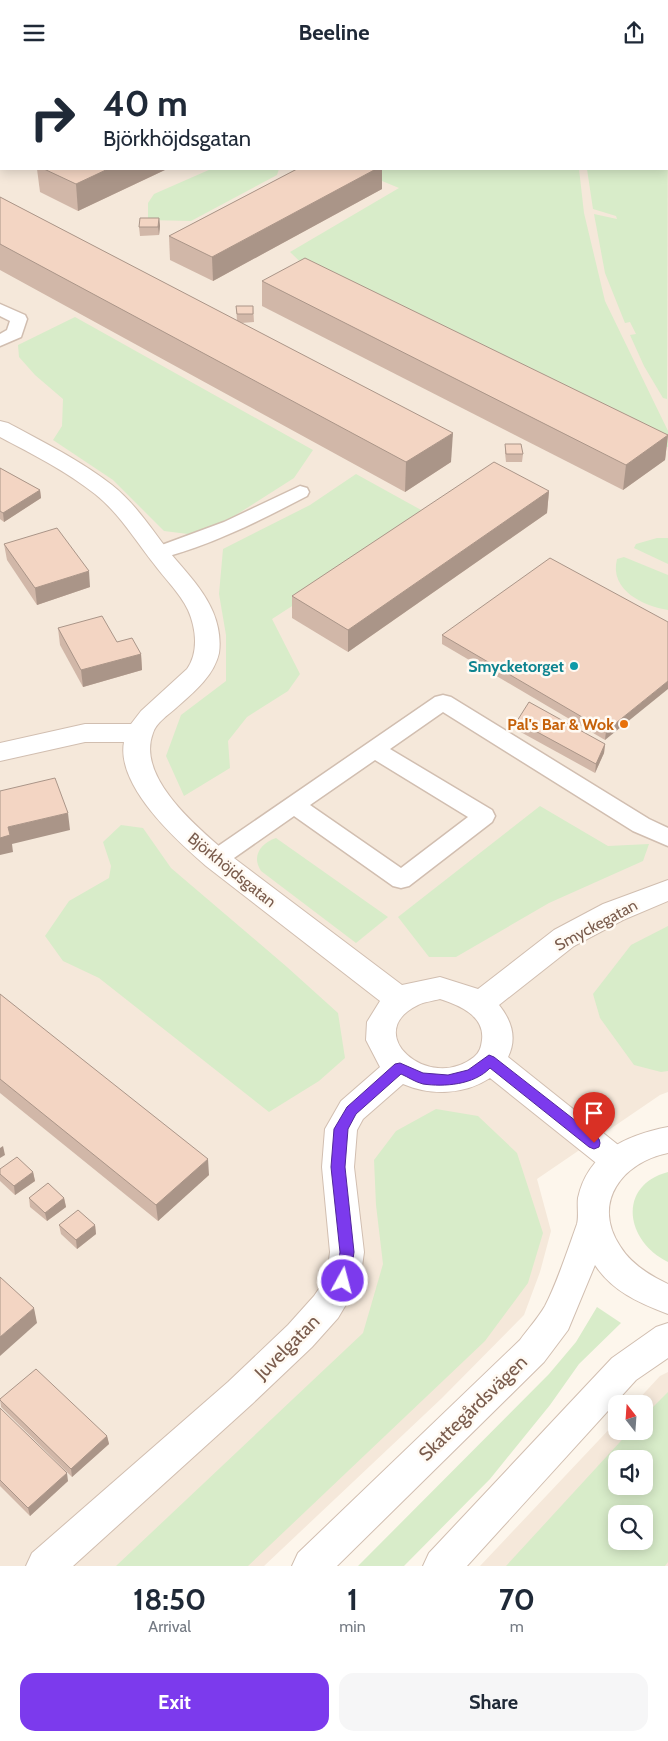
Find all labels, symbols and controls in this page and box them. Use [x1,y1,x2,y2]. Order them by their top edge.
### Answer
icon: menu [20,19,48,47]
text: Beeline [299,19,369,46]
icon: share [620,19,648,47]
text: 40 m [103,82,188,125]
icon: right [20,85,85,150]
text: Björkhöjdsgatan [103,125,251,152]
place label: Smycketorget [468,657,564,676]
marker: Smycketorget [568,660,580,672]
place label: Pal's Bar & Wok [507,715,614,734]
marker: Pal's Bar & Wok [618,718,630,730]
street label: Björkhöjdsgatan [184,829,280,911]
street label: Smyckegatan [551,895,641,955]
pin [573,1092,615,1143]
icon: arrive [580,1099,608,1127]
position arrow [316,1254,368,1306]
street label: Juvelgatan [249,1310,324,1385]
street label: Skattegårdsvägen [414,1351,532,1465]
north arrow [608,1395,652,1440]
map controls [608,1395,653,1550]
button: sound [608,1450,653,1495]
button: search [608,1505,653,1550]
text: 18:50 [133,1581,206,1618]
text: 1 [347,1581,358,1618]
text: 70 [499,1581,535,1618]
text: Arrival [148,1617,191,1636]
text: min [339,1617,366,1636]
text: m [510,1617,524,1636]
button: Exit [20,1673,329,1731]
button: Share [339,1673,648,1731]

